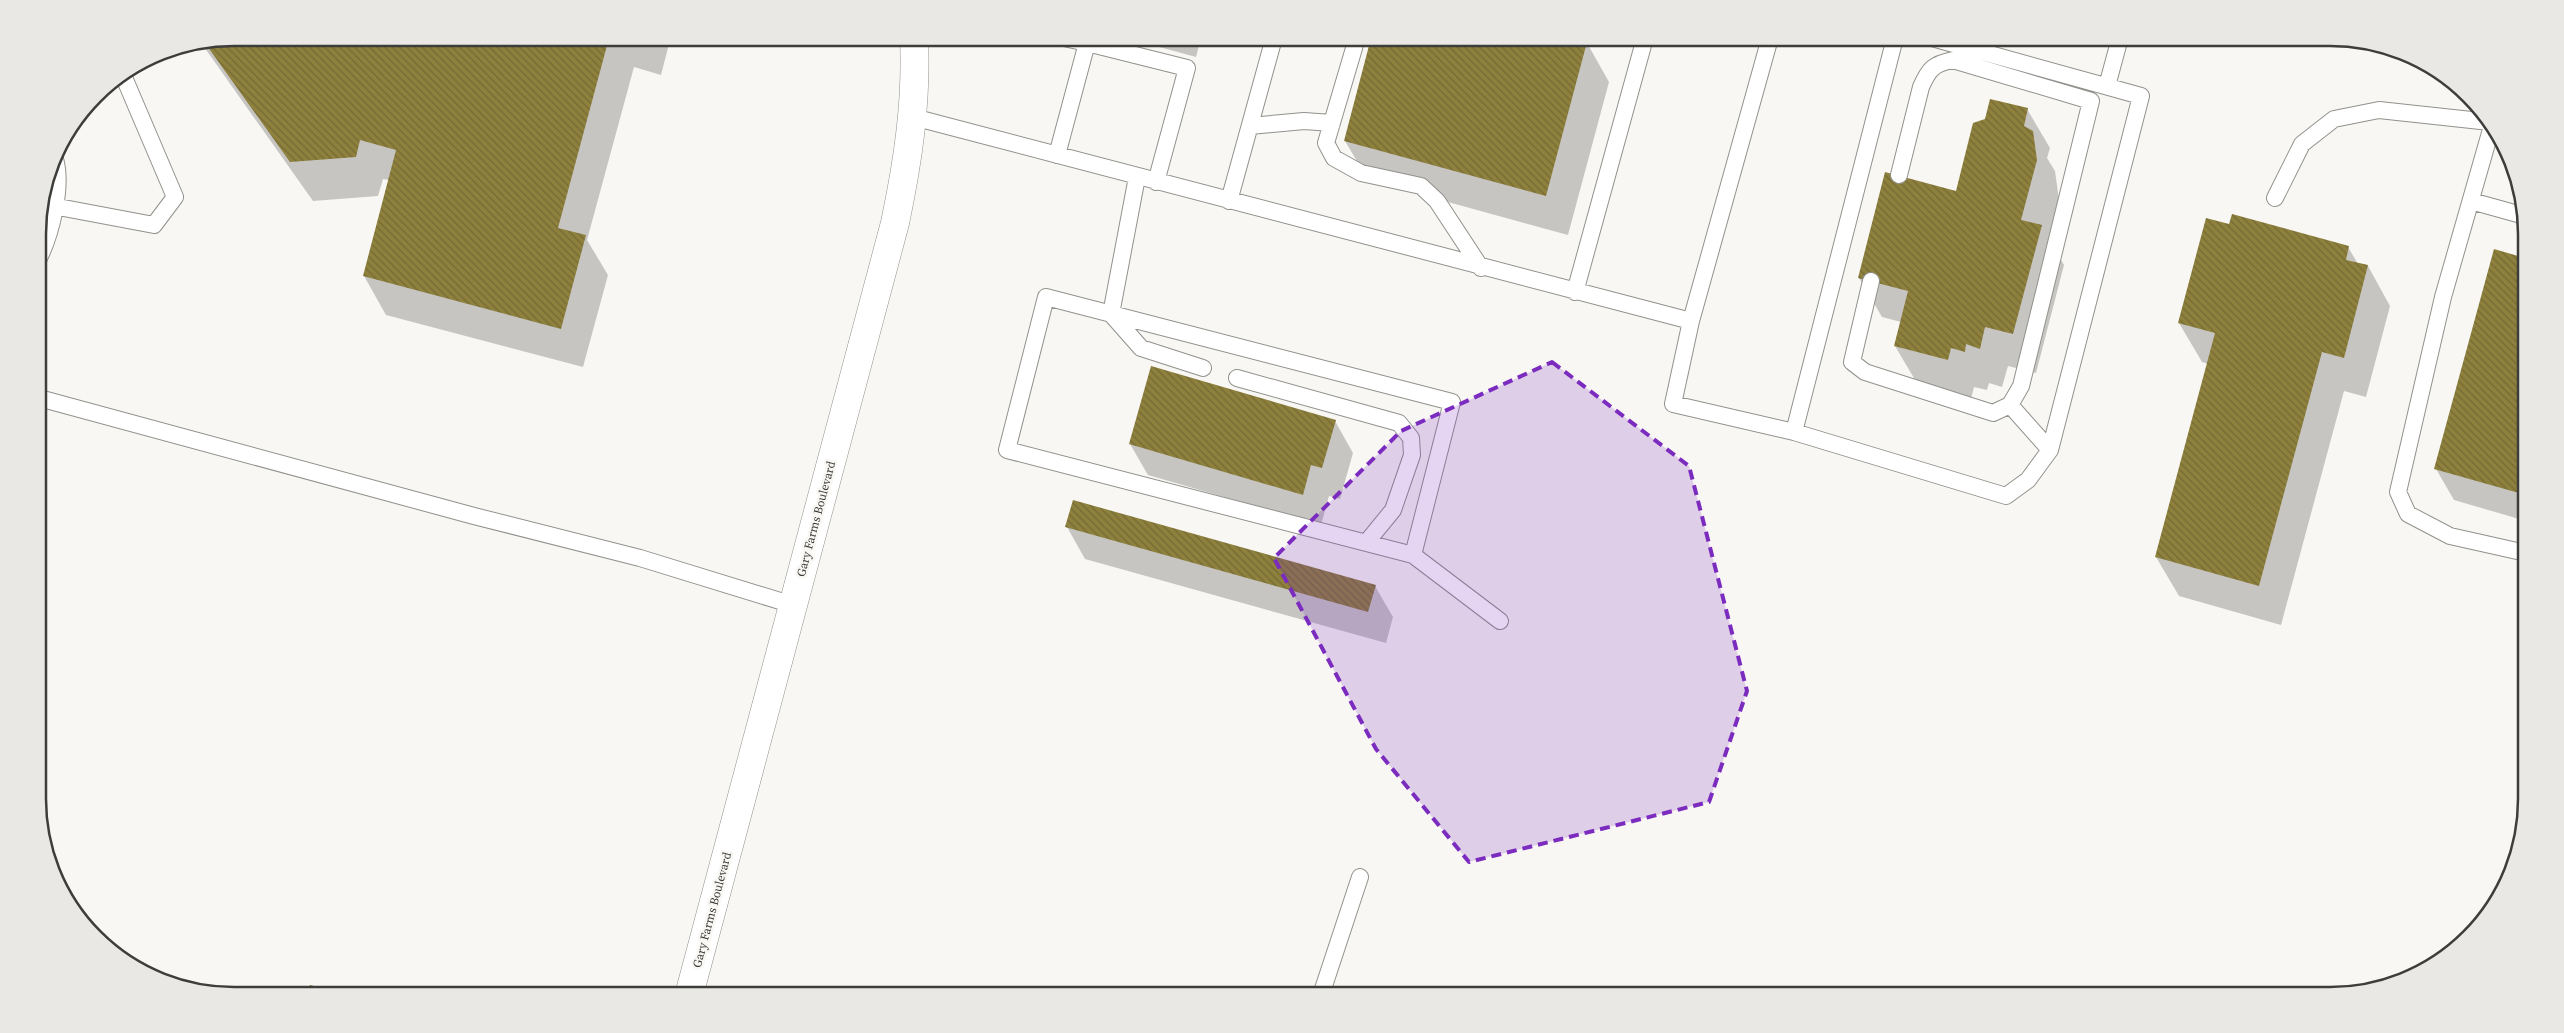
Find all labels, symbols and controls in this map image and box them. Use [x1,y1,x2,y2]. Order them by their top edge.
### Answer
street label: Gary Farms Boulevard [793,459,839,579]
street label: Gary Farms Boulevard [689,850,735,970]

